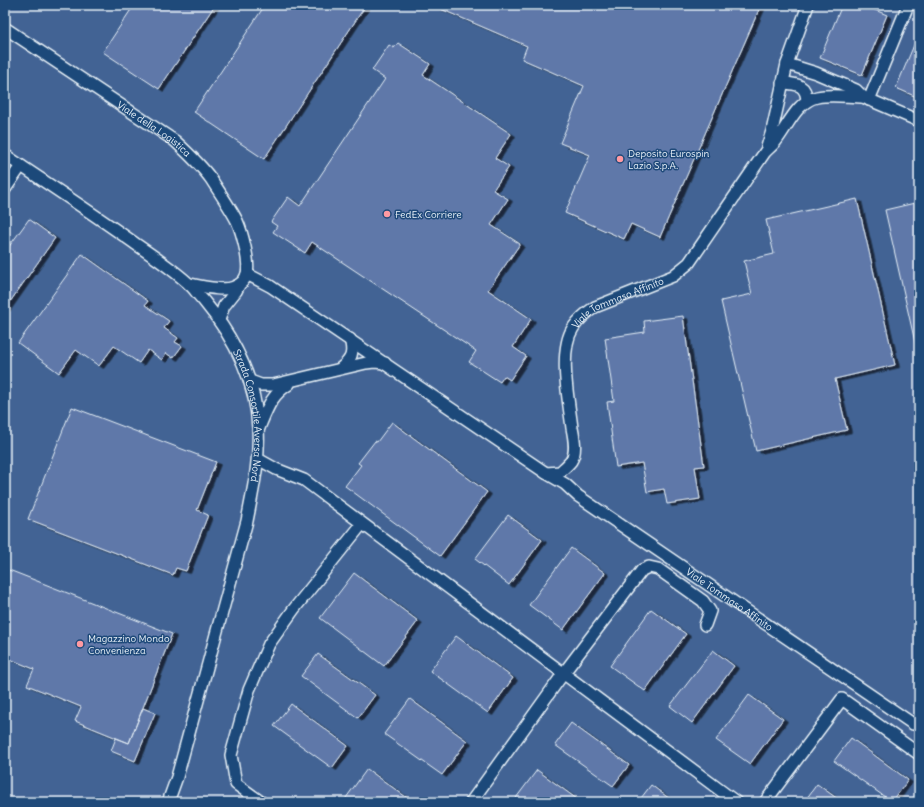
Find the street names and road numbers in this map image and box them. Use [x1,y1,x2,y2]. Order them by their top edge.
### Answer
street label: Viale della Logistica [114,98,194,160]
street label: Viale Tommaso Affinito [569,274,666,331]
street label: Strada Consortile Aversa Nord [230,347,264,483]
street label: Viale Tommaso Affinito [683,565,776,634]

